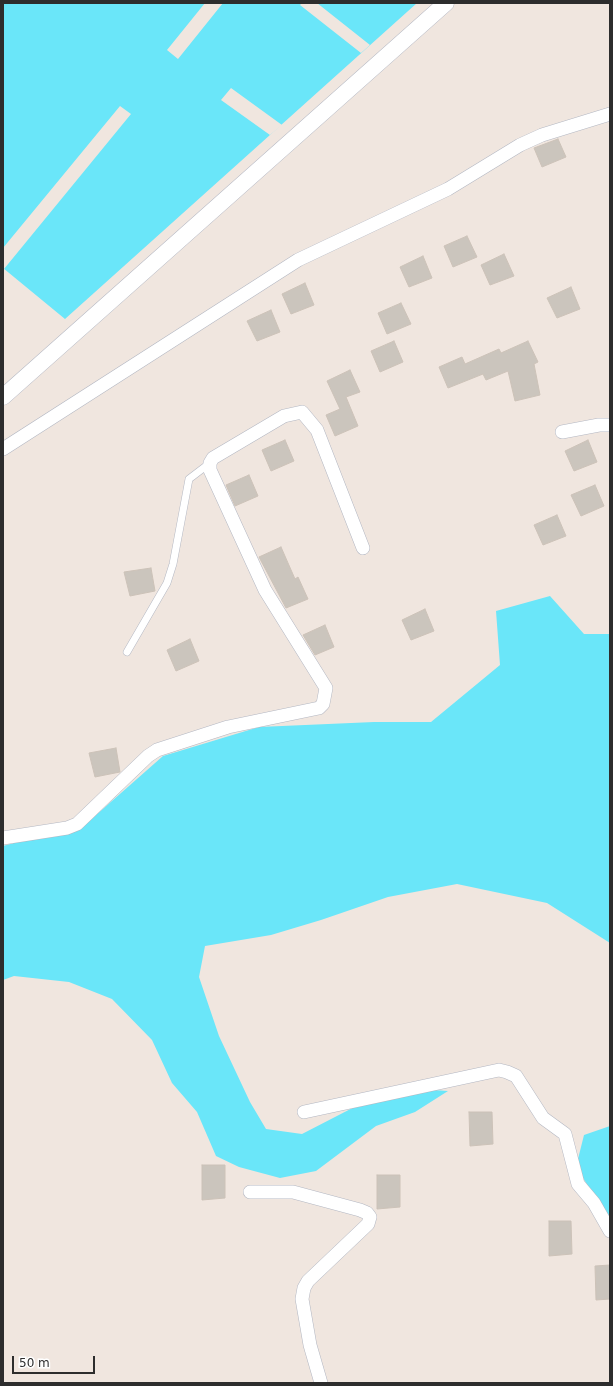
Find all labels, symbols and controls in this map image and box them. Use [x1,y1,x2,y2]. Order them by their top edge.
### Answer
scale bar [14,1348,97,1374]
text: 50 m [19,1356,50,1370]

